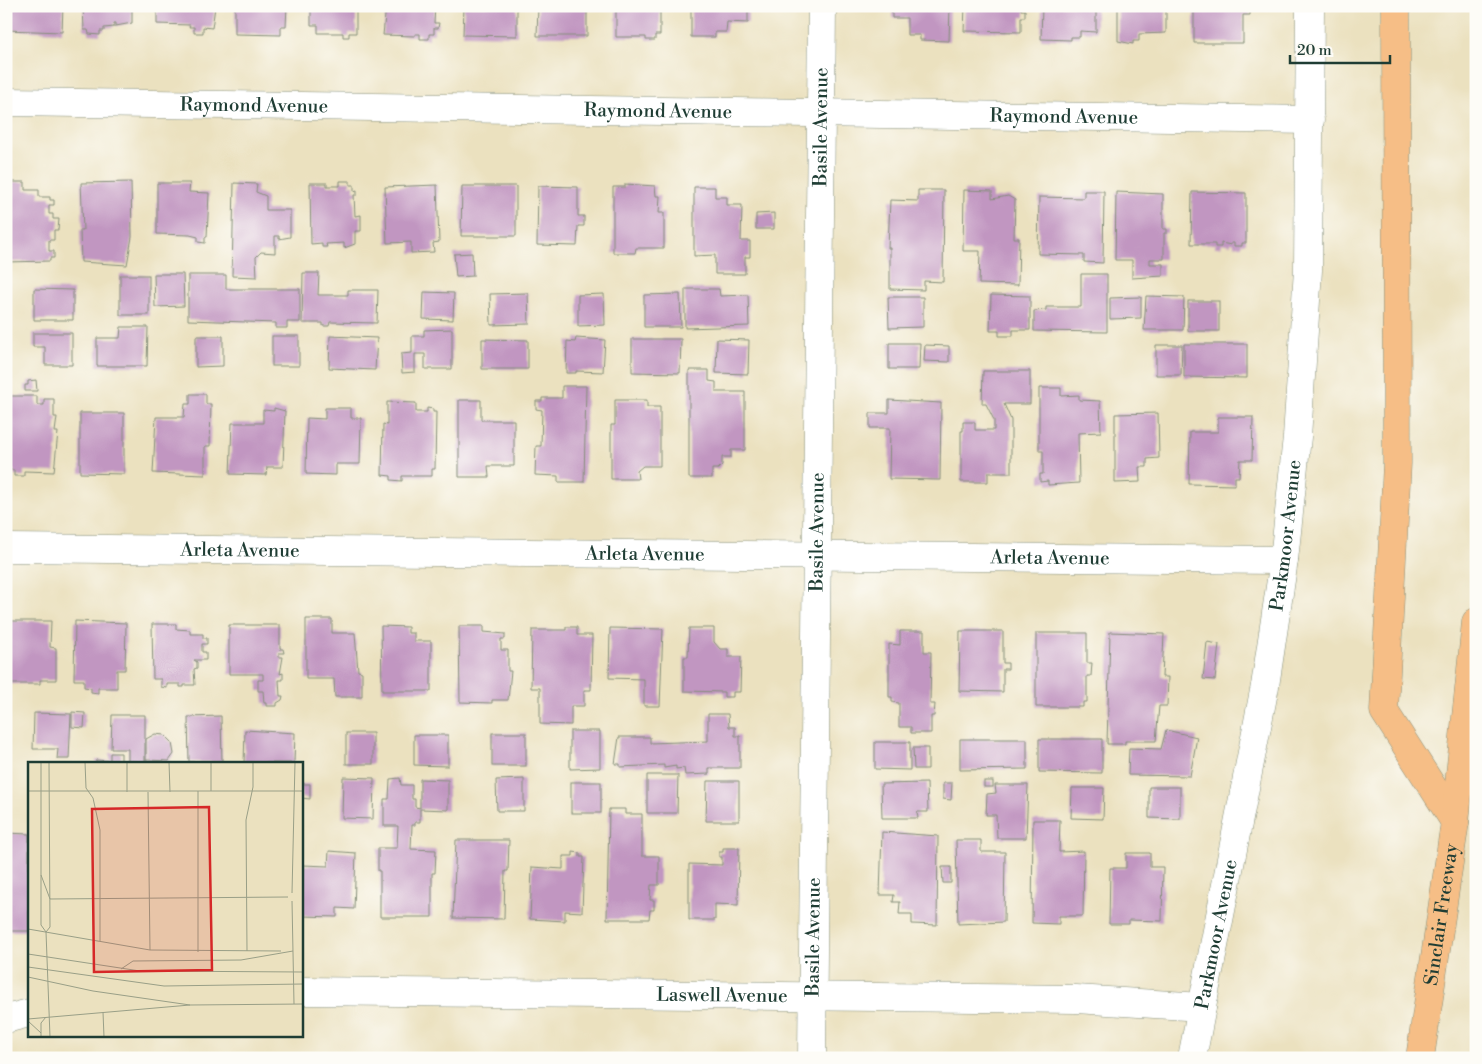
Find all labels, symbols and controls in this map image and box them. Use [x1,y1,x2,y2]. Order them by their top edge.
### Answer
scale bar [1290,32,1390,64]
text: 20 m [1297,41,1332,60]
street label: Basile Avenue [808,67,833,188]
street label: Raymond Avenue [180,92,328,118]
street label: Raymond Avenue [584,98,732,124]
street label: Raymond Avenue [990,104,1138,130]
street label: Parkmoor Avenue [1264,459,1307,613]
street label: Basile Avenue [804,472,830,593]
street label: Arleta Avenue [179,538,300,563]
street label: Arleta Avenue [584,541,705,567]
street label: Arleta Avenue [989,545,1110,570]
inset map [28,762,302,1036]
street label: Sinclair Freeway [1419,841,1464,987]
street label: Parkmoor Avenue [1190,857,1243,1011]
street label: Basile Avenue [801,877,826,998]
street label: Laswell Avenue [656,983,788,1008]

